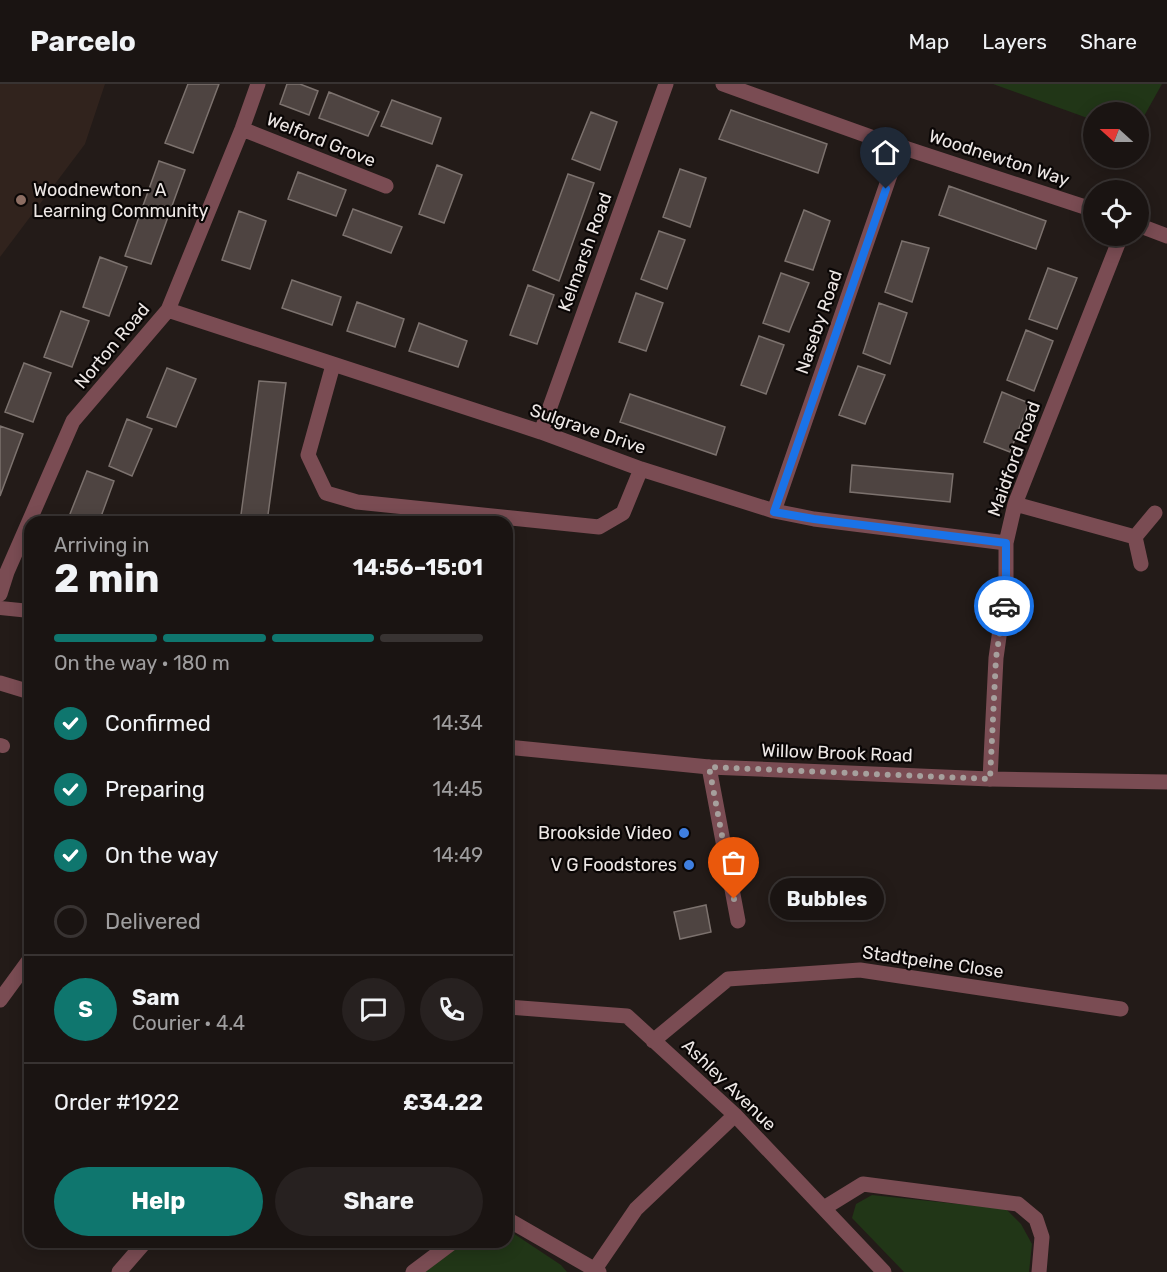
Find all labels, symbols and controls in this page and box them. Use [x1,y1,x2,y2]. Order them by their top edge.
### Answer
text: Parcelo [30,25,136,58]
text: Map [908,29,949,54]
text: Layers [982,29,1047,54]
text: Share [1080,29,1137,54]
north arrow [1083,102,1149,168]
map controls [1083,102,1149,246]
street label: Welford Grove [263,108,379,172]
street label: Woodnewton Way [926,125,1072,191]
pin [860,127,911,189]
icon: home [869,136,902,169]
place label: Woodnewton- A Learning Community [33,179,209,222]
button: locate [1083,180,1149,246]
street label: Kelmarsh Road [553,190,617,314]
marker: Woodnewton- A Learning Community [14,193,28,207]
street label: Naseby Road [791,267,847,377]
street label: Norton Road [70,299,154,393]
street label: Maidford Road [983,398,1045,520]
street label: Sulgrave Drive [527,399,649,459]
text: Arriving in [54,533,149,557]
text: 14:56–15:01 [353,554,483,581]
text: 2 min [54,556,160,602]
courier [974,576,1034,636]
icon: car [988,590,1021,623]
text: On the way · 180 m [54,651,230,675]
icon: check [54,707,87,740]
text: Confirmed [105,710,211,737]
text: 14:34 [432,711,483,735]
street label: Willow Brook Road [761,739,913,767]
icon: check [54,773,87,806]
text: Preparing [105,776,205,803]
text: 14:45 [433,777,483,801]
place label: Brookside Video [538,822,672,844]
marker: Brookside Video [677,826,691,840]
pin [708,837,759,899]
icon: check [54,839,87,872]
text: On the way [105,842,219,869]
text: 14:49 [433,843,483,867]
icon: bag [717,846,750,879]
place label: V G Foodstores [550,854,677,876]
marker: V G Foodstores [682,858,696,872]
callout: Bubbles [770,878,884,920]
text: Bubbles [787,887,867,911]
text: Delivered [105,908,201,935]
street label: Stadtpeine Close [861,941,1005,983]
button: chat [342,978,405,1041]
button: phone [420,978,483,1041]
text: Sam [132,984,180,1011]
text: S [78,996,93,1023]
text: Courier · 4.4 [132,1011,245,1035]
street label: Ashley Avenue [677,1034,781,1136]
text: Order #1922 [54,1089,179,1116]
text: £34.22 [403,1089,483,1116]
button: Help [54,1167,263,1236]
button: Share [275,1167,483,1236]

